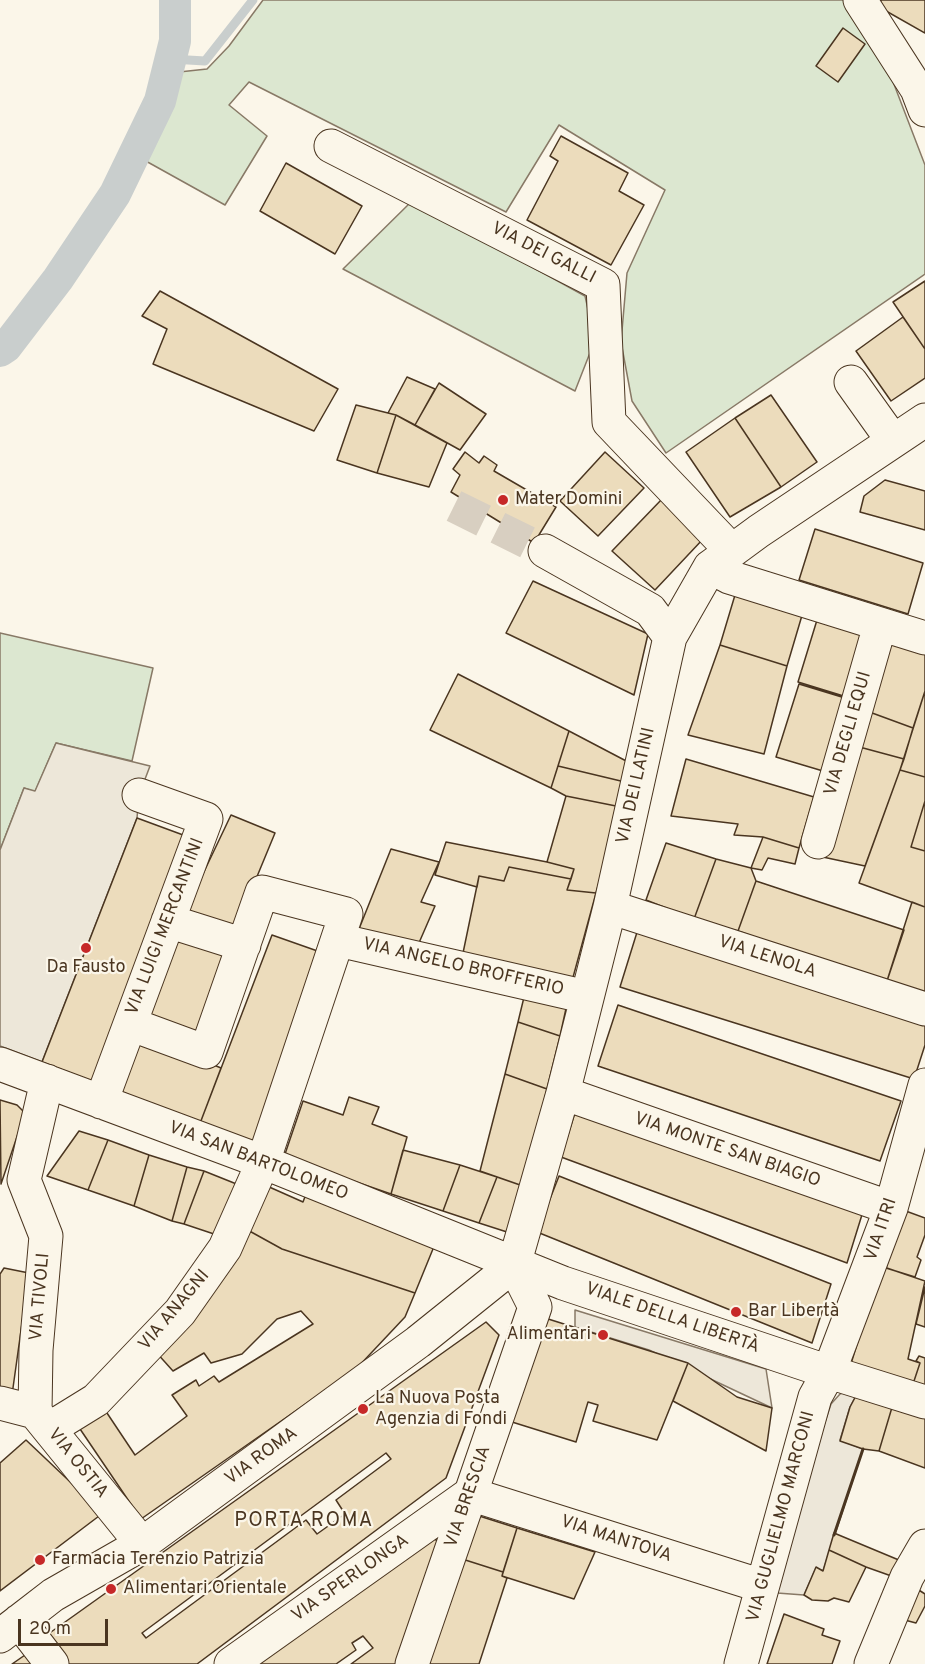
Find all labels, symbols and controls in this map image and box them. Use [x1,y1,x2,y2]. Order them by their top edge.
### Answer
street label: VIA DEI GALLI [487,218,599,290]
place label: Mater Domini [515,489,622,511]
marker: Mater Domini [496,493,510,507]
street label: VIA DEGLI EQUI [821,670,877,798]
street label: VIA DEI LATINI [613,726,661,846]
street label: VIA LUIGI MERCANTINI [122,835,210,1019]
street label: VIA LENOLA [715,932,819,984]
street label: VIA ANGELO BROFFERIO [360,934,566,1002]
marker: Da Fausto [79,941,93,955]
place label: Da Fausto [47,957,125,979]
street label: VIA MONTE SAN BIAGIO [631,1109,823,1193]
street label: VIA SAN BARTOLOMEO [165,1118,351,1206]
street label: VIA ITRI [861,1196,903,1264]
street label: VIA TIVOLI [26,1252,56,1342]
street label: VIA ANAGNI [135,1266,215,1356]
street label: VIALE DELLA LIBERTÀ [582,1279,762,1359]
place label: Bar Libertà [748,1301,839,1323]
marker: Bar Libertà [729,1305,743,1319]
place label: Alimentari [506,1324,591,1346]
marker: Alimentari [596,1328,610,1342]
place label: La Nuova Posta Agenzia di Fondi [375,1388,507,1430]
marker: La Nuova Posta Agenzia di Fondi [356,1402,370,1416]
street label: VIA GUGLIELMO MARCONI [743,1409,821,1625]
street label: VIA ROMA [222,1423,302,1491]
street label: VIA OSTIA [42,1425,112,1503]
street label: VIA BRESCIA [441,1443,497,1551]
district label: PORTA ROMA [234,1510,374,1534]
street label: VIA MANTOVA [558,1512,674,1568]
street label: VIA SPERLONGA [288,1531,414,1627]
place label: Farmacia Terenzio Patrizia [52,1549,264,1571]
marker: Farmacia Terenzio Patrizia [33,1553,47,1567]
place label: Alimentari Orientale [123,1578,287,1600]
marker: Alimentari Orientale [104,1582,118,1596]
scale bar [21,1607,111,1645]
text: 20 m [29,1618,71,1641]

